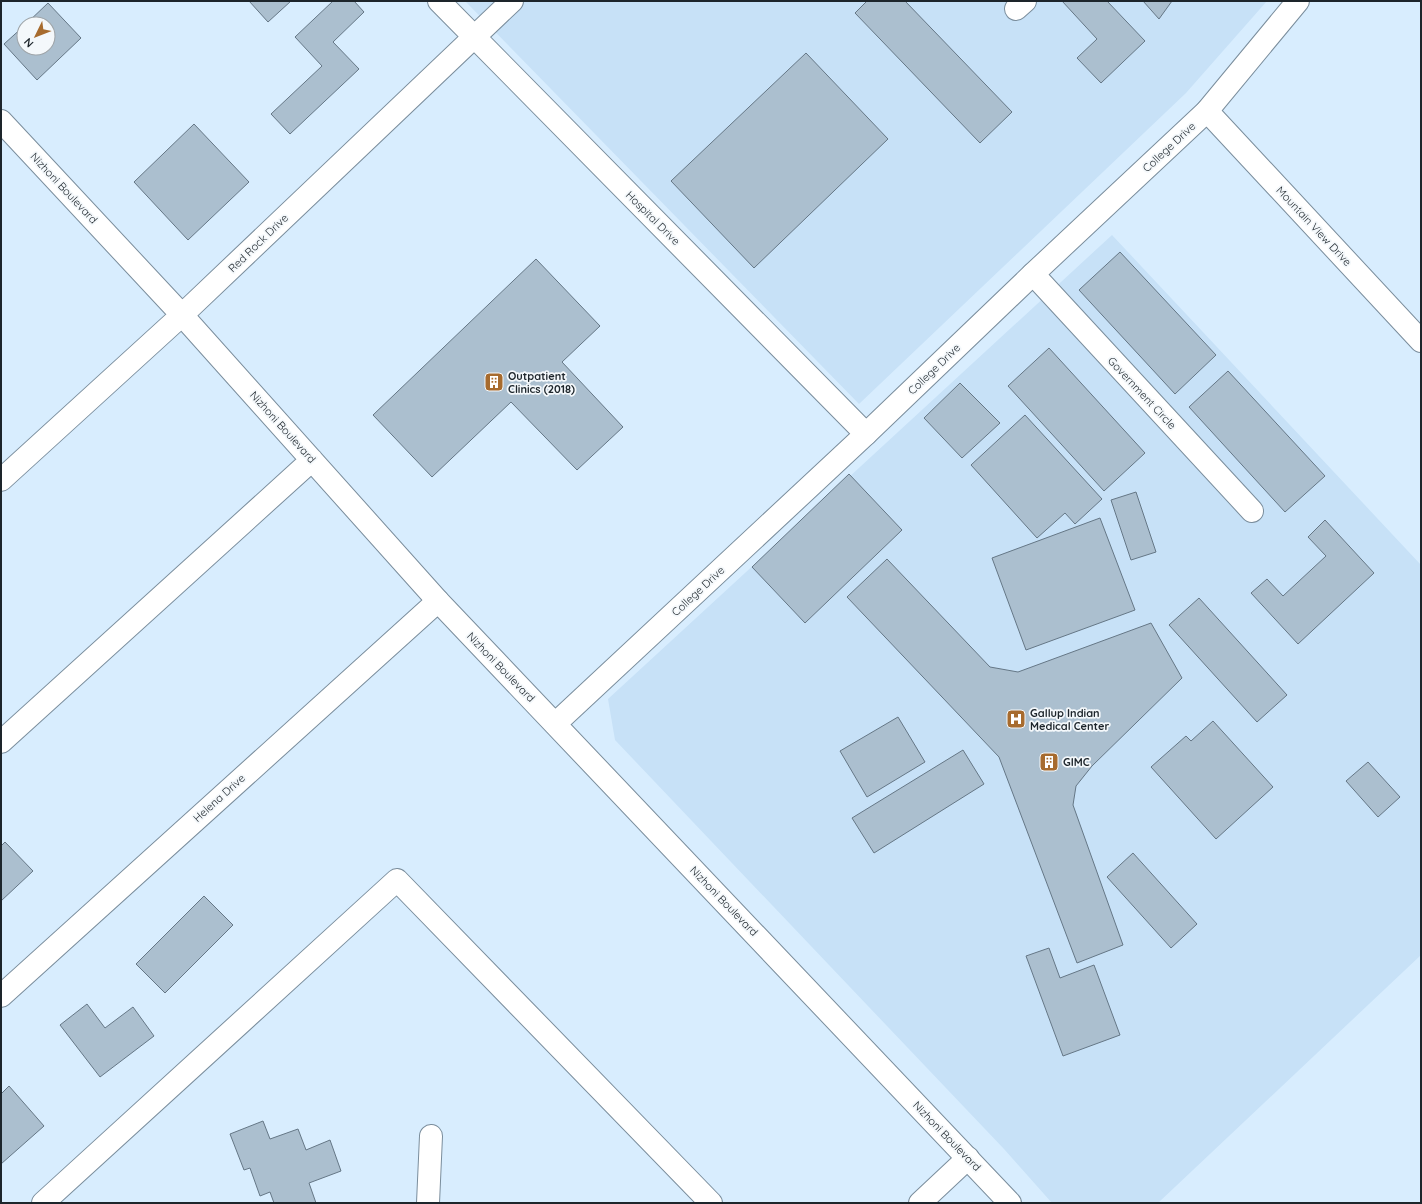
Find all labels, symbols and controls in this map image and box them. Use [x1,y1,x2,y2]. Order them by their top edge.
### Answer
north arrow [16,16,56,56]
text: N [21,35,37,51]
street label: College Drive [1140,119,1198,175]
street label: Nizhoni Boulevard [28,150,100,226]
street label: Mountain View Drive [1273,183,1355,269]
street label: Hospital Drive [623,188,683,248]
street label: Red Rock Drive [225,211,291,275]
street label: College Drive [905,341,963,397]
street label: Government Circle [1105,354,1179,432]
place label: Outpatient Clinics (2018) [508,369,575,396]
building icon: Outpatient Clinics (2018) [483,371,505,393]
street label: Nizhoni Boulevard [247,388,319,466]
street label: College Drive [669,563,727,619]
street label: Nizhoni Boulevard [464,629,538,705]
place label: Gallup Indian Medical Center [1030,706,1110,733]
hospital icon: Gallup Indian Medical Center [1005,708,1027,730]
building icon: GIMC [1038,751,1060,773]
place label: GIMC [1063,755,1090,769]
street label: Helena Drive [190,771,248,825]
street label: Nizhoni Boulevard [687,863,761,939]
street label: Nizhoni Boulevard [910,1098,984,1174]

